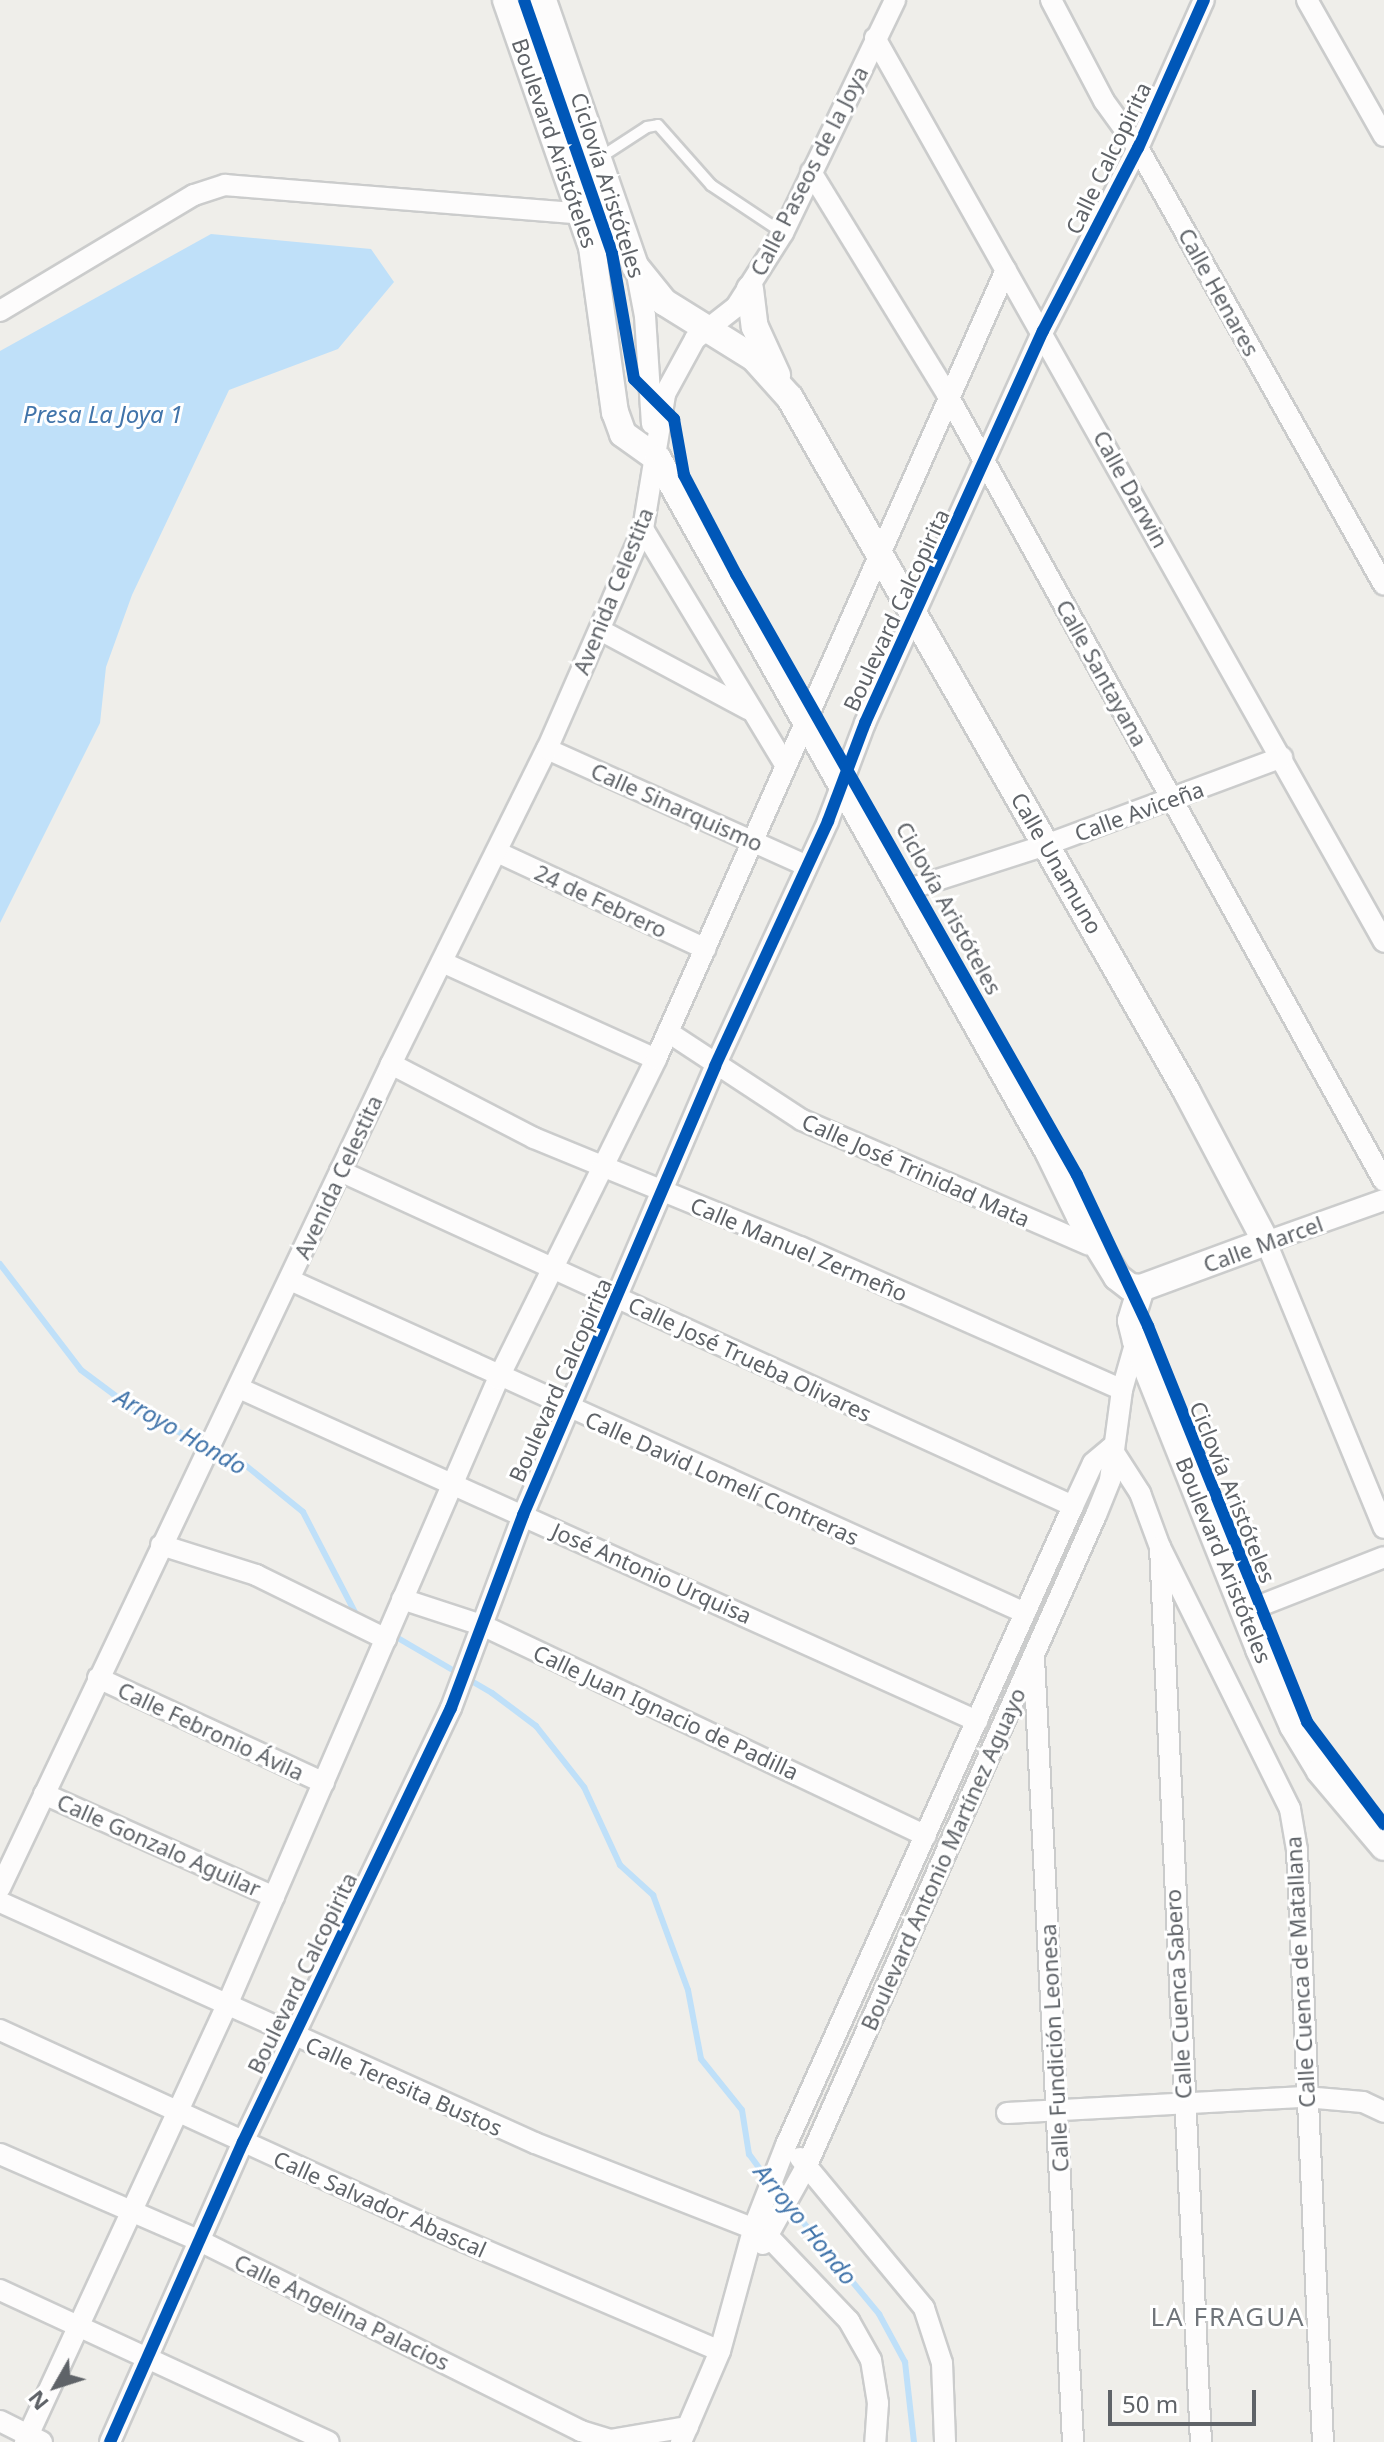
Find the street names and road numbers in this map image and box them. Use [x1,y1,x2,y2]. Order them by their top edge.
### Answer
street label: Boulevard Aristóteles [507,35,603,251]
street label: Calle Paseos de la Joya [745,62,873,280]
street label: Calle Calcopirita [1060,78,1156,238]
street label: Ciclovía Aristóteles [566,89,650,281]
street label: Calle Henares [1173,224,1265,360]
street label: Calle Darwin [1088,426,1174,552]
street label: Avenida Celestita [568,504,658,678]
street label: Boulevard Calcopirita [837,505,955,715]
street label: Calle Santayana [1051,595,1153,751]
street label: Calle Sinarquismo [587,757,767,857]
street label: Calle Aviceña [1071,775,1207,847]
street label: Calle Unamuno [1006,788,1108,938]
street label: Ciclovía Aristóteles [891,817,1007,999]
street label: 24 de Febrero [531,859,671,943]
street label: Avenida Celestita [289,1091,387,1263]
street label: Calle José Trinidad Mata [798,1108,1034,1232]
street label: Calle Manuel Zermeño [687,1191,911,1307]
street label: Calle Marcel [1200,1210,1326,1278]
street label: Boulevard Calcopirita [503,1274,617,1486]
street label: Calle José Trueba Olivares [624,1291,876,1427]
street label: Ciclovía Aristóteles [1185,1397,1281,1587]
street label: Calle David Lomelí Contreras [581,1406,863,1550]
street label: Boulevard Aristóteles [1171,1453,1277,1667]
street label: José Antonio Urquisa [548,1517,756,1629]
street label: Calle Juan Ignacio de Padilla [529,1639,803,1785]
street label: Calle Febronio Ávila [114,1676,308,1786]
street label: Boulevard Antonio Martínez Aguayo [855,1684,1031,2034]
street label: Calle Gonzalo Aguilar [53,1788,265,1902]
street label: Calle Cuenca de Matallana [1280,1836,1320,2108]
street label: Boulevard Calcopirita [242,1868,362,2078]
street label: Calle Cuenca Sabero [1159,1888,1197,2100]
street label: Calle Fundición Leonesa [1034,1923,1074,2173]
street label: Calle Teresita Bustos [302,2031,506,2141]
street label: Calle Salvador Abascal [270,2145,490,2263]
street label: Calle Angelina Palacios [230,2248,454,2376]

